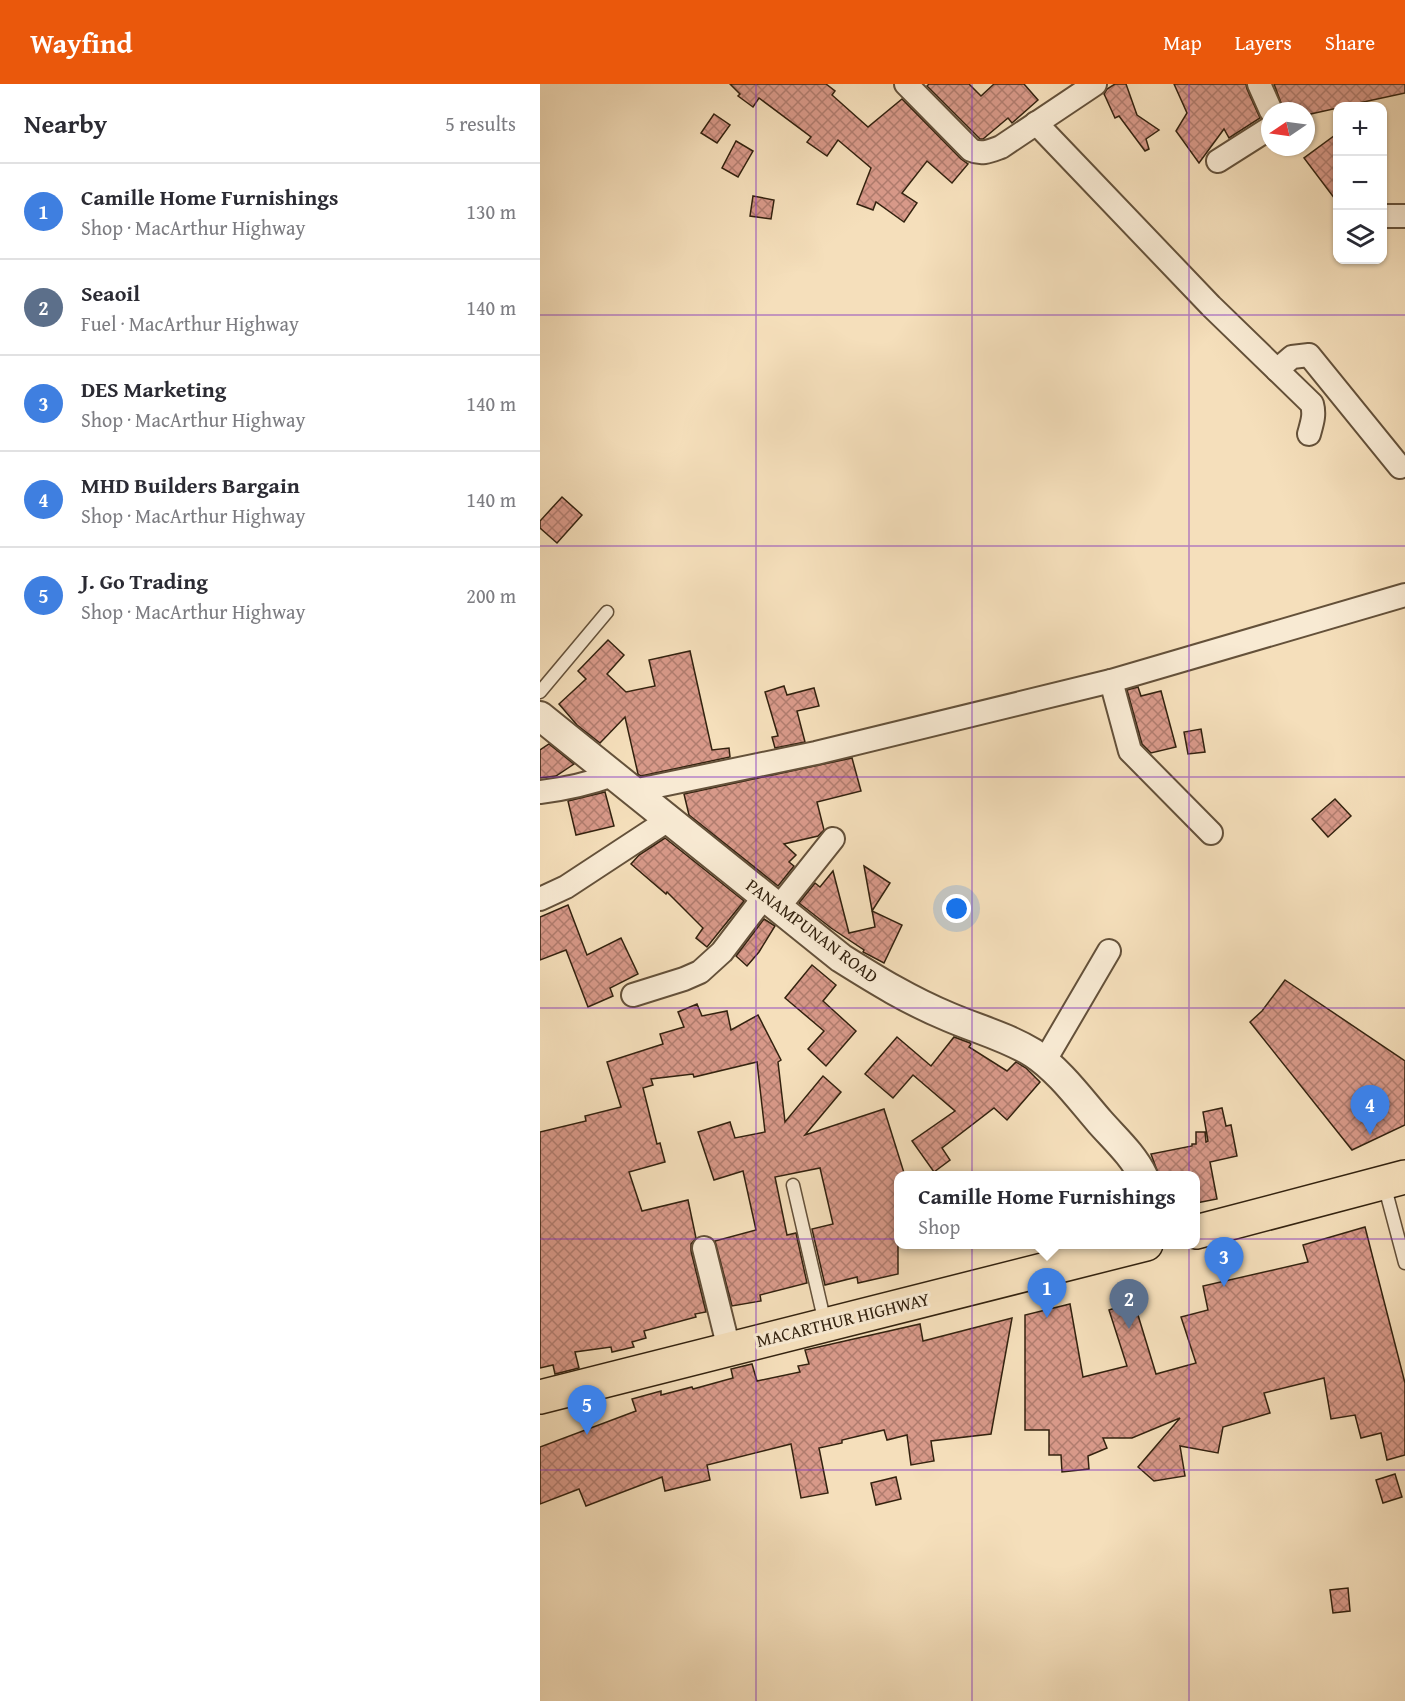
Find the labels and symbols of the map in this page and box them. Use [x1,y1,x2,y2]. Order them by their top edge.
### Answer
north arrow [1261,102,1315,156]
street label: PANAMPUNAN ROAD [740,872,884,989]
your location [942,894,971,923]
pin: 4 [1350,1086,1390,1135]
pin: 3 [1204,1238,1244,1287]
pin: 1 [1028,1268,1066,1318]
pin: 2 [1110,1280,1148,1329]
street label: MACARTHUR HIGHWAY [753,1285,933,1354]
pin: 5 [568,1386,606,1435]

